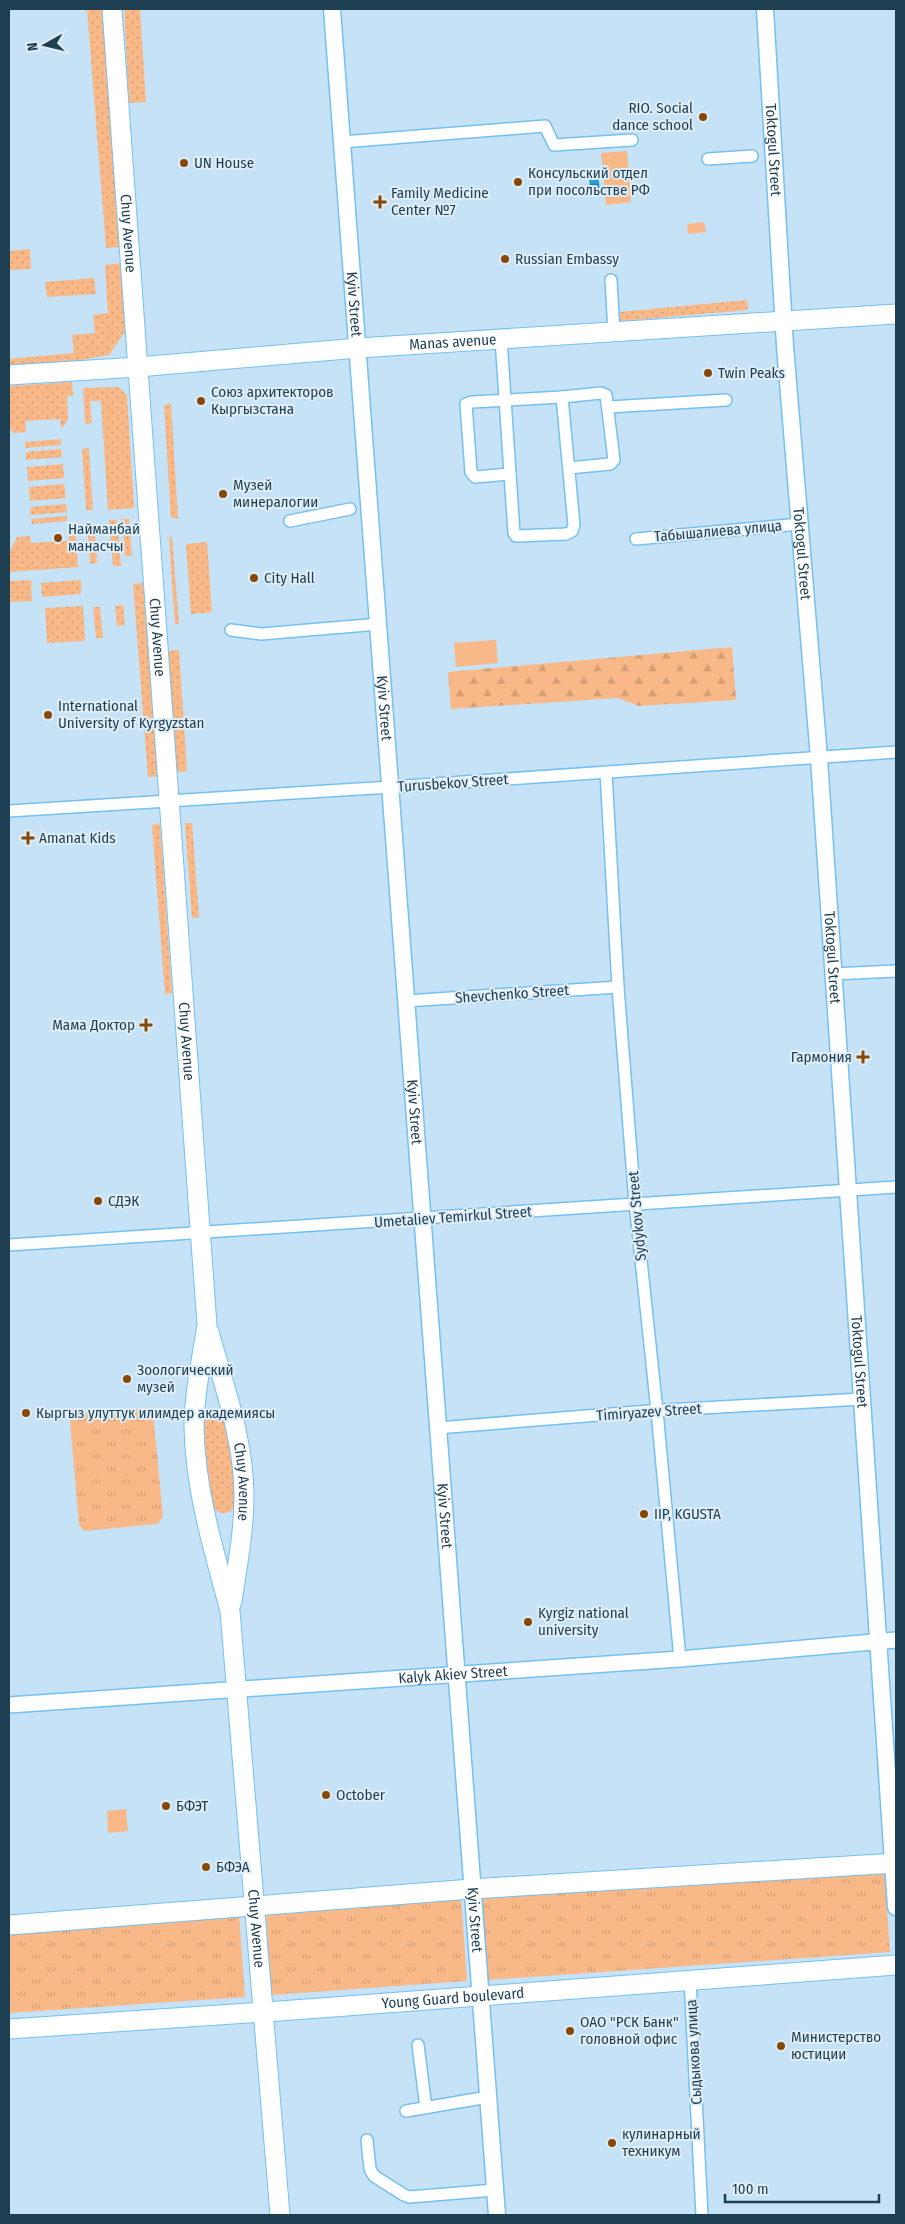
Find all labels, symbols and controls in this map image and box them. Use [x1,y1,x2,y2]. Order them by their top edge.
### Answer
north arrow [20,20,70,70]
text: N [24,41,42,52]
place label: RIO. Social dance school [612,99,693,134]
street label: Toktogul Street [762,103,785,197]
marker: RIO. Social dance school [697,111,709,123]
place label: UN House [194,154,254,172]
marker: UN House [178,157,190,169]
place label: Консульский отдел при посольстве РФ [528,164,650,199]
marker: Консульский отдел при посольстве РФ [512,176,524,188]
place label: Family Medicine Center №7 [391,184,489,219]
street label: Chuy Avenue [116,194,140,273]
marker: Family Medicine Center №7 [373,195,387,209]
place label: Russian Embassy [515,250,619,268]
marker: Russian Embassy [499,253,511,265]
street label: Kyiv Street [343,271,366,338]
street label: Manas avenue [409,330,497,354]
place label: Twin Peaks [718,364,785,382]
marker: Twin Peaks [702,367,714,379]
place label: Союз архитекторов Кыргызстана [211,383,334,418]
marker: Союз архитекторов Кыргызстана [195,395,207,407]
place label: Музей минералогии [233,476,318,511]
marker: Музей минералогии [217,488,229,500]
street label: Toktogul Street [789,507,815,601]
street label: Табышалиева улица [653,516,783,546]
place label: Найманбай манасчы [68,520,140,555]
marker: Найманбай манасчы [52,532,64,544]
place label: City Hall [264,569,315,587]
marker: City Hall [248,572,260,584]
street label: Chuy Avenue [146,598,169,677]
street label: Kyiv Street [373,675,396,741]
place label: International University of Kyrgyzstan [58,697,204,732]
marker: International University of Kyrgyzstan [42,709,54,721]
street label: Turusbekov Street [397,770,509,796]
place label: Amanat Kids [39,829,116,847]
marker: Amanat Kids [21,831,35,845]
street label: Toktogul Street [820,911,844,1005]
street label: Shevchenko Street [454,981,570,1007]
street label: Chuy Avenue [175,1001,198,1081]
place label: Мама Доктор [52,1016,135,1034]
marker: Мама Доктор [139,1018,153,1032]
place label: Гармония [791,1048,852,1066]
marker: Гармония [856,1050,870,1064]
street label: Kyiv Street [403,1079,426,1145]
street label: Sydykov Street [624,1170,650,1262]
place label: СДЭК [108,1192,139,1210]
marker: СДЭК [92,1195,104,1207]
street label: Umetaliev Temirkul Street [373,1202,533,1231]
street label: Toktogul Street [847,1315,872,1409]
place label: Зоологический музей [137,1361,234,1396]
marker: Зоологический музей [121,1373,133,1385]
street label: Timiryazev Street [596,1399,702,1425]
place label: Кыргыз улуттук илимдер академиясы [36,1404,275,1422]
marker: Кыргыз улуттук илимдер академиясы [20,1407,32,1419]
street label: Chuy Avenue [230,1441,253,1522]
street label: Kyiv Street [433,1482,456,1549]
place label: IIP, KGUSTA [654,1505,721,1523]
marker: IIP, KGUSTA [638,1508,650,1520]
place label: Kyrgiz national university [538,1604,629,1639]
marker: Kyrgiz national university [522,1616,534,1628]
street label: Kalyk Akiev Street [398,1662,508,1687]
place label: October [336,1786,386,1804]
marker: October [320,1789,332,1801]
place label: БФЭТ [176,1797,208,1815]
marker: БФЭТ [160,1800,172,1812]
place label: БФЭА [216,1858,250,1876]
marker: БФЭА [200,1861,212,1873]
street label: Kyiv Street [463,1886,486,1953]
street label: Chuy Avenue [244,1889,269,1968]
street label: Young Guard boulevard [381,1984,525,2012]
street label: Сыдыкова улица [682,1999,706,2105]
place label: ОАО "РСК Банк" головной офис [580,2013,679,2048]
marker: ОАО "РСК Банк" головной офис [564,2025,576,2037]
place label: Министерство юстиции [791,2028,881,2063]
marker: Министерство юстиции [775,2040,787,2052]
place label: кулинарный техникум [622,2125,701,2160]
marker: кулинарный техникум [606,2137,618,2149]
scale bar [725,2172,879,2204]
text: 100 m [732,2180,769,2198]

